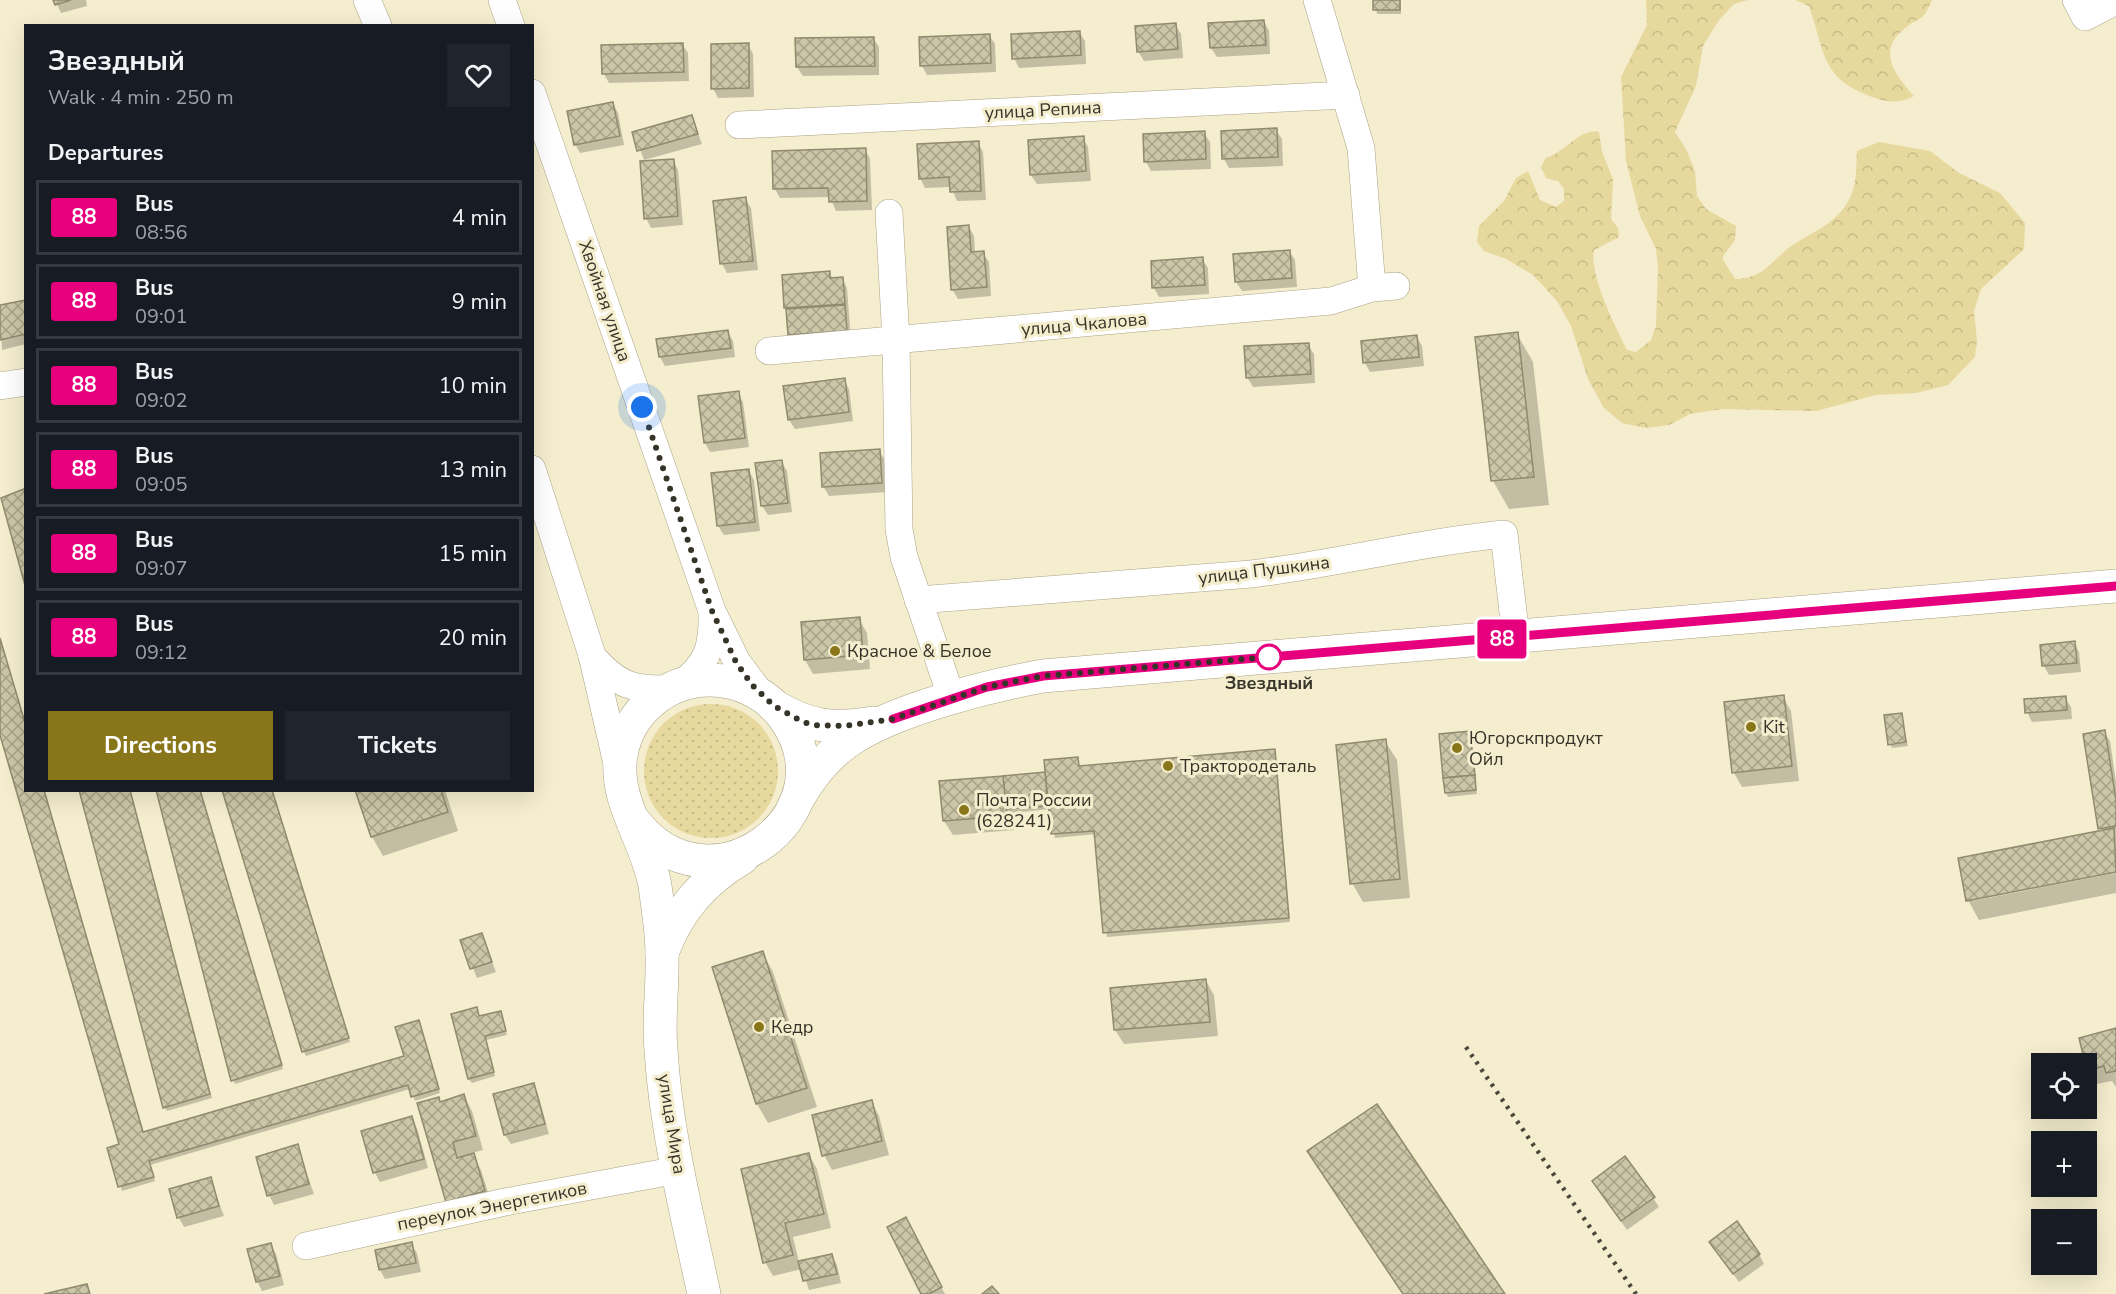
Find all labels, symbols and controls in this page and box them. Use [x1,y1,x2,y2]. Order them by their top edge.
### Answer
text: Звездный [48,42,185,80]
button: heart [447,44,510,107]
text: Walk · 4 min · 250 m [48,84,234,111]
street label: улица Репина [984,95,1102,125]
text: Departures [48,138,163,168]
text: Bus [135,189,174,219]
text: 88 [71,203,97,231]
text: 4 min [452,203,507,233]
text: 08:56 [135,219,188,246]
street label: Хвойная улица [573,237,637,365]
text: Bus [135,273,174,303]
text: 88 [71,287,97,315]
text: 9 min [452,287,507,317]
text: 09:01 [135,303,188,330]
street label: улица Чкалова [1020,307,1148,341]
text: Bus [135,357,174,387]
text: 88 [71,371,97,399]
text: 10 min [439,371,507,401]
text: 09:02 [135,387,188,414]
your location [627,392,657,422]
text: Bus [135,441,174,471]
text: 88 [71,455,97,483]
text: 13 min [439,455,507,485]
text: 09:05 [135,471,188,498]
text: Bus [135,525,174,555]
text: 88 [71,539,97,567]
text: 15 min [439,539,507,569]
street label: улица Пушкина [1197,550,1331,590]
text: 09:07 [135,555,188,582]
text: Bus [135,609,174,639]
line badge: 88 [1475,620,1529,658]
text: 88 [71,623,97,651]
text: 20 min [439,623,507,653]
text: 88 [1489,625,1515,653]
text: 09:12 [135,639,188,666]
place label: Красное & Белое [847,639,992,663]
marker: Красное & Белое [828,644,842,658]
marker: Звездный [1256,644,1282,670]
place label: Звездный [1225,671,1313,695]
button: Directions [48,711,273,780]
button: Tickets [285,711,510,780]
place label: Kit [1763,715,1785,739]
marker: Kit [1744,720,1758,734]
place label: Югорскпродукт Ойл [1469,726,1603,771]
marker: Югорскпродукт Ойл [1450,741,1464,755]
place label: Трактородеталь [1180,754,1316,778]
marker: Трактородеталь [1161,759,1175,773]
place label: Почта России (628241) [976,788,1091,833]
marker: Почта России (628241) [957,803,971,817]
place label: Кедр [771,1015,814,1039]
marker: Кедр [752,1020,766,1034]
map controls [2031,1053,2097,1275]
button: locate [2031,1053,2097,1119]
street label: улица Мира [652,1072,692,1176]
button: + [2031,1131,2097,1197]
street label: переулок Энергетиков [395,1176,589,1236]
button: − [2031,1209,2097,1275]

